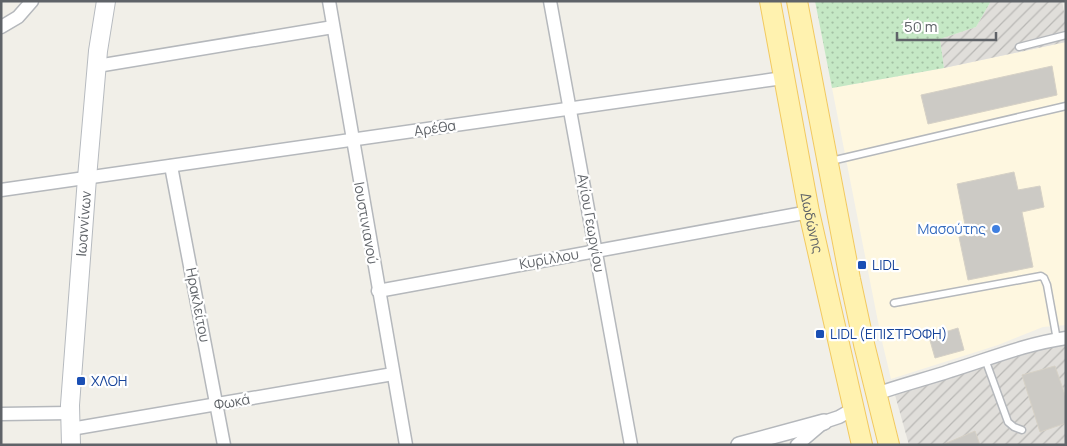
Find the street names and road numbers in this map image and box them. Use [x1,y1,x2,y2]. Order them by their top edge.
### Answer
street label: Αρέθα [413,115,457,140]
street label: Αγίου Γεωργίου [573,172,609,274]
street label: Ιουστινιανού [350,180,383,265]
street label: Ιωαννίνων [71,190,95,257]
street label: Δωδώνης [797,191,828,256]
street label: Κυρίλλου [518,244,580,273]
street label: Ηρακλείτου [182,266,215,344]
street label: Φωκά [212,389,251,414]

